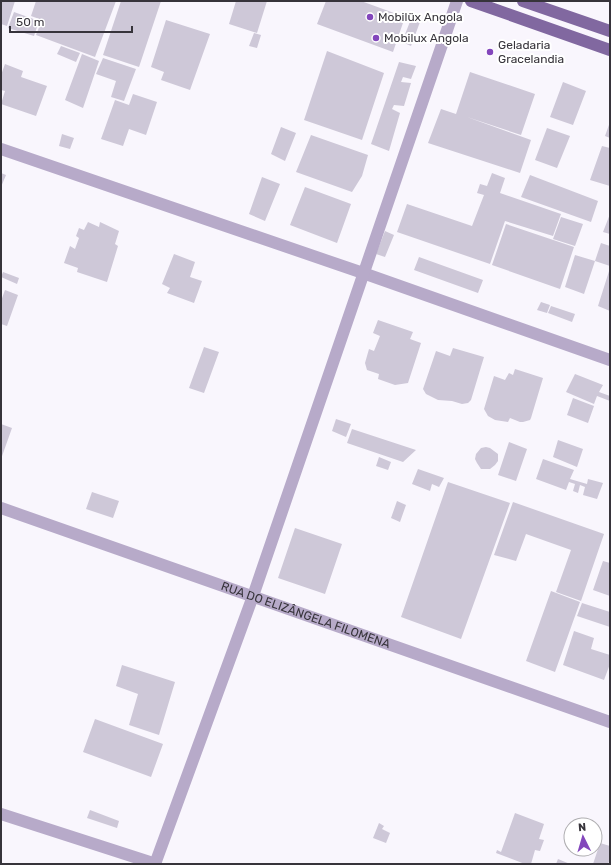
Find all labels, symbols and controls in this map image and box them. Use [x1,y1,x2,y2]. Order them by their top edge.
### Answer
scale bar [10,8,132,34]
place label: Mobilüx Angola [378,10,463,24]
marker: Mobilüx Angola [365,12,375,22]
text: 50 m [16,15,44,29]
place label: Mobilux Angola [384,31,469,45]
marker: Mobilux Angola [371,33,381,43]
place label: Geladaria Gracelandia [498,38,564,66]
marker: Geladaria Gracelandia [485,47,495,57]
street label: RUA DO ELIZÂNGELA FILOMENA [219,579,392,651]
north arrow [563,817,603,857]
text: N [578,821,587,834]

